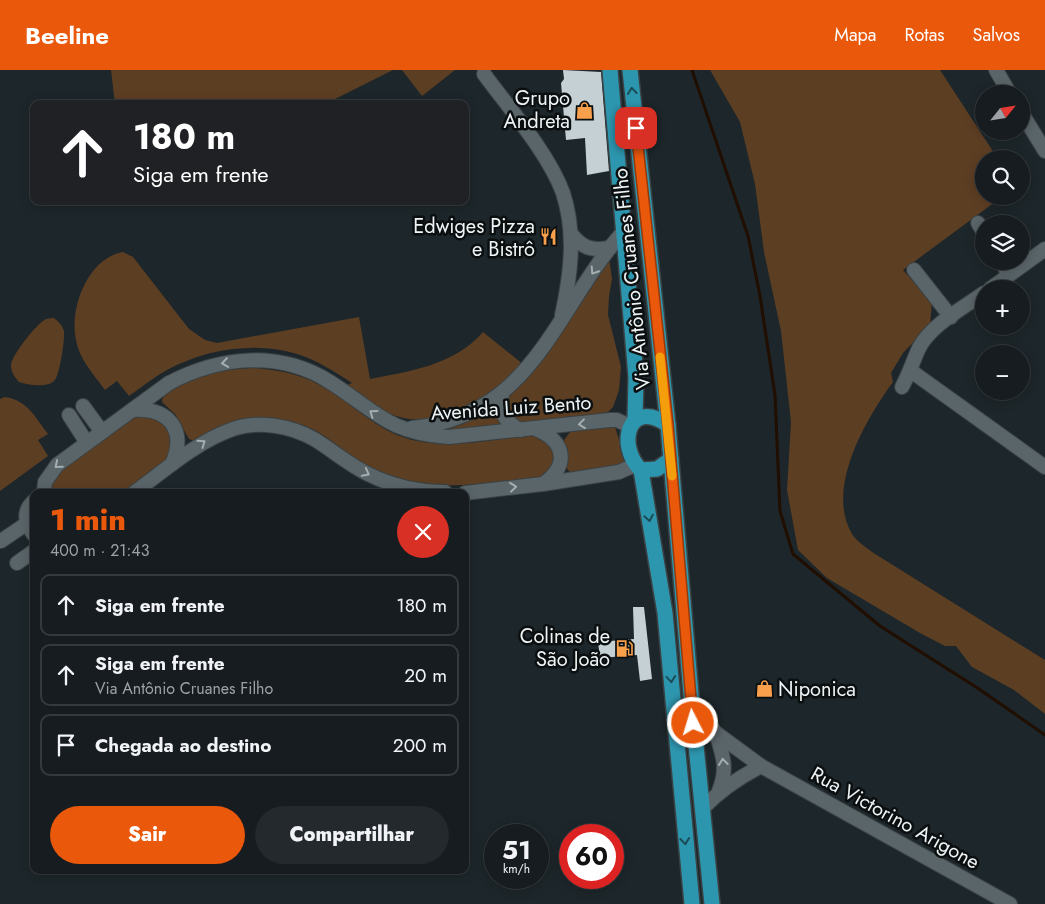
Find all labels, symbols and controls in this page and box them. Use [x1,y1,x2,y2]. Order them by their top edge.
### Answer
text: Beeline [25,18,109,53]
text: Mapa [834,22,876,48]
text: Rotas [904,22,945,48]
text: Salvos [973,22,1020,48]
place label: Grupo Andreta [504,84,570,136]
north arrow [975,85,1030,140]
map controls [975,85,1030,400]
one-way arrow [627,87,638,95]
shop icon: Grupo Andreta [574,100,594,120]
pin [615,107,657,149]
text: 180 m [133,112,235,162]
icon: arrive [622,114,650,142]
icon: ahead [50,120,115,185]
button: search [975,150,1030,205]
text: Siga em frente [133,158,269,190]
street label: Via Antônio Cruanes Filho [606,167,658,391]
place label: Edwiges Pizza e Bistrô [413,212,535,264]
button: layers [975,215,1030,270]
restaurant icon: Edwiges Pizza e Bistrô [539,227,559,247]
one-way arrow [591,265,600,275]
button: + [975,280,1030,335]
button: − [975,345,1030,400]
one-way arrow [220,357,229,367]
street label: Avenida Luiz Bento [430,388,592,428]
one-way arrow [370,411,379,419]
one-way arrow [578,418,586,429]
one-way arrow [197,440,206,449]
one-way arrow [55,459,64,467]
one-way arrow [361,467,370,477]
one-way arrow [510,482,518,493]
text: 1 min [50,498,126,541]
button: close [397,506,449,558]
one-way arrow [644,514,654,523]
text: 400 m · 21:43 [50,539,149,562]
icon: ahead [52,591,80,619]
text: Siga em frente [95,592,225,619]
text: 180 m [396,592,447,619]
place label: Colinas de São João [520,622,610,674]
fuel station icon: Colinas de São João [614,638,634,658]
text: Siga em frente [95,650,225,677]
icon: ahead [52,661,80,689]
text: 20 m [404,662,447,689]
one-way arrow [665,675,676,683]
place label: Niponica [778,675,856,704]
text: Via Antônio Cruanes Filho [95,677,273,700]
shop icon: Niponica [754,679,774,699]
position arrow [666,696,718,748]
icon: arrive [52,731,80,759]
text: Chegada ao destino [95,732,271,759]
text: 200 m [393,732,447,759]
one-way arrow [719,758,729,767]
street label: Rua Victorino Arigone [805,760,985,876]
button: Sair [50,806,245,864]
button: Compartilhar [255,806,449,864]
speed limit sign: 60 [559,824,624,889]
text: 51 [502,832,531,868]
one-way arrow [679,837,690,845]
text: km/h [503,860,530,878]

